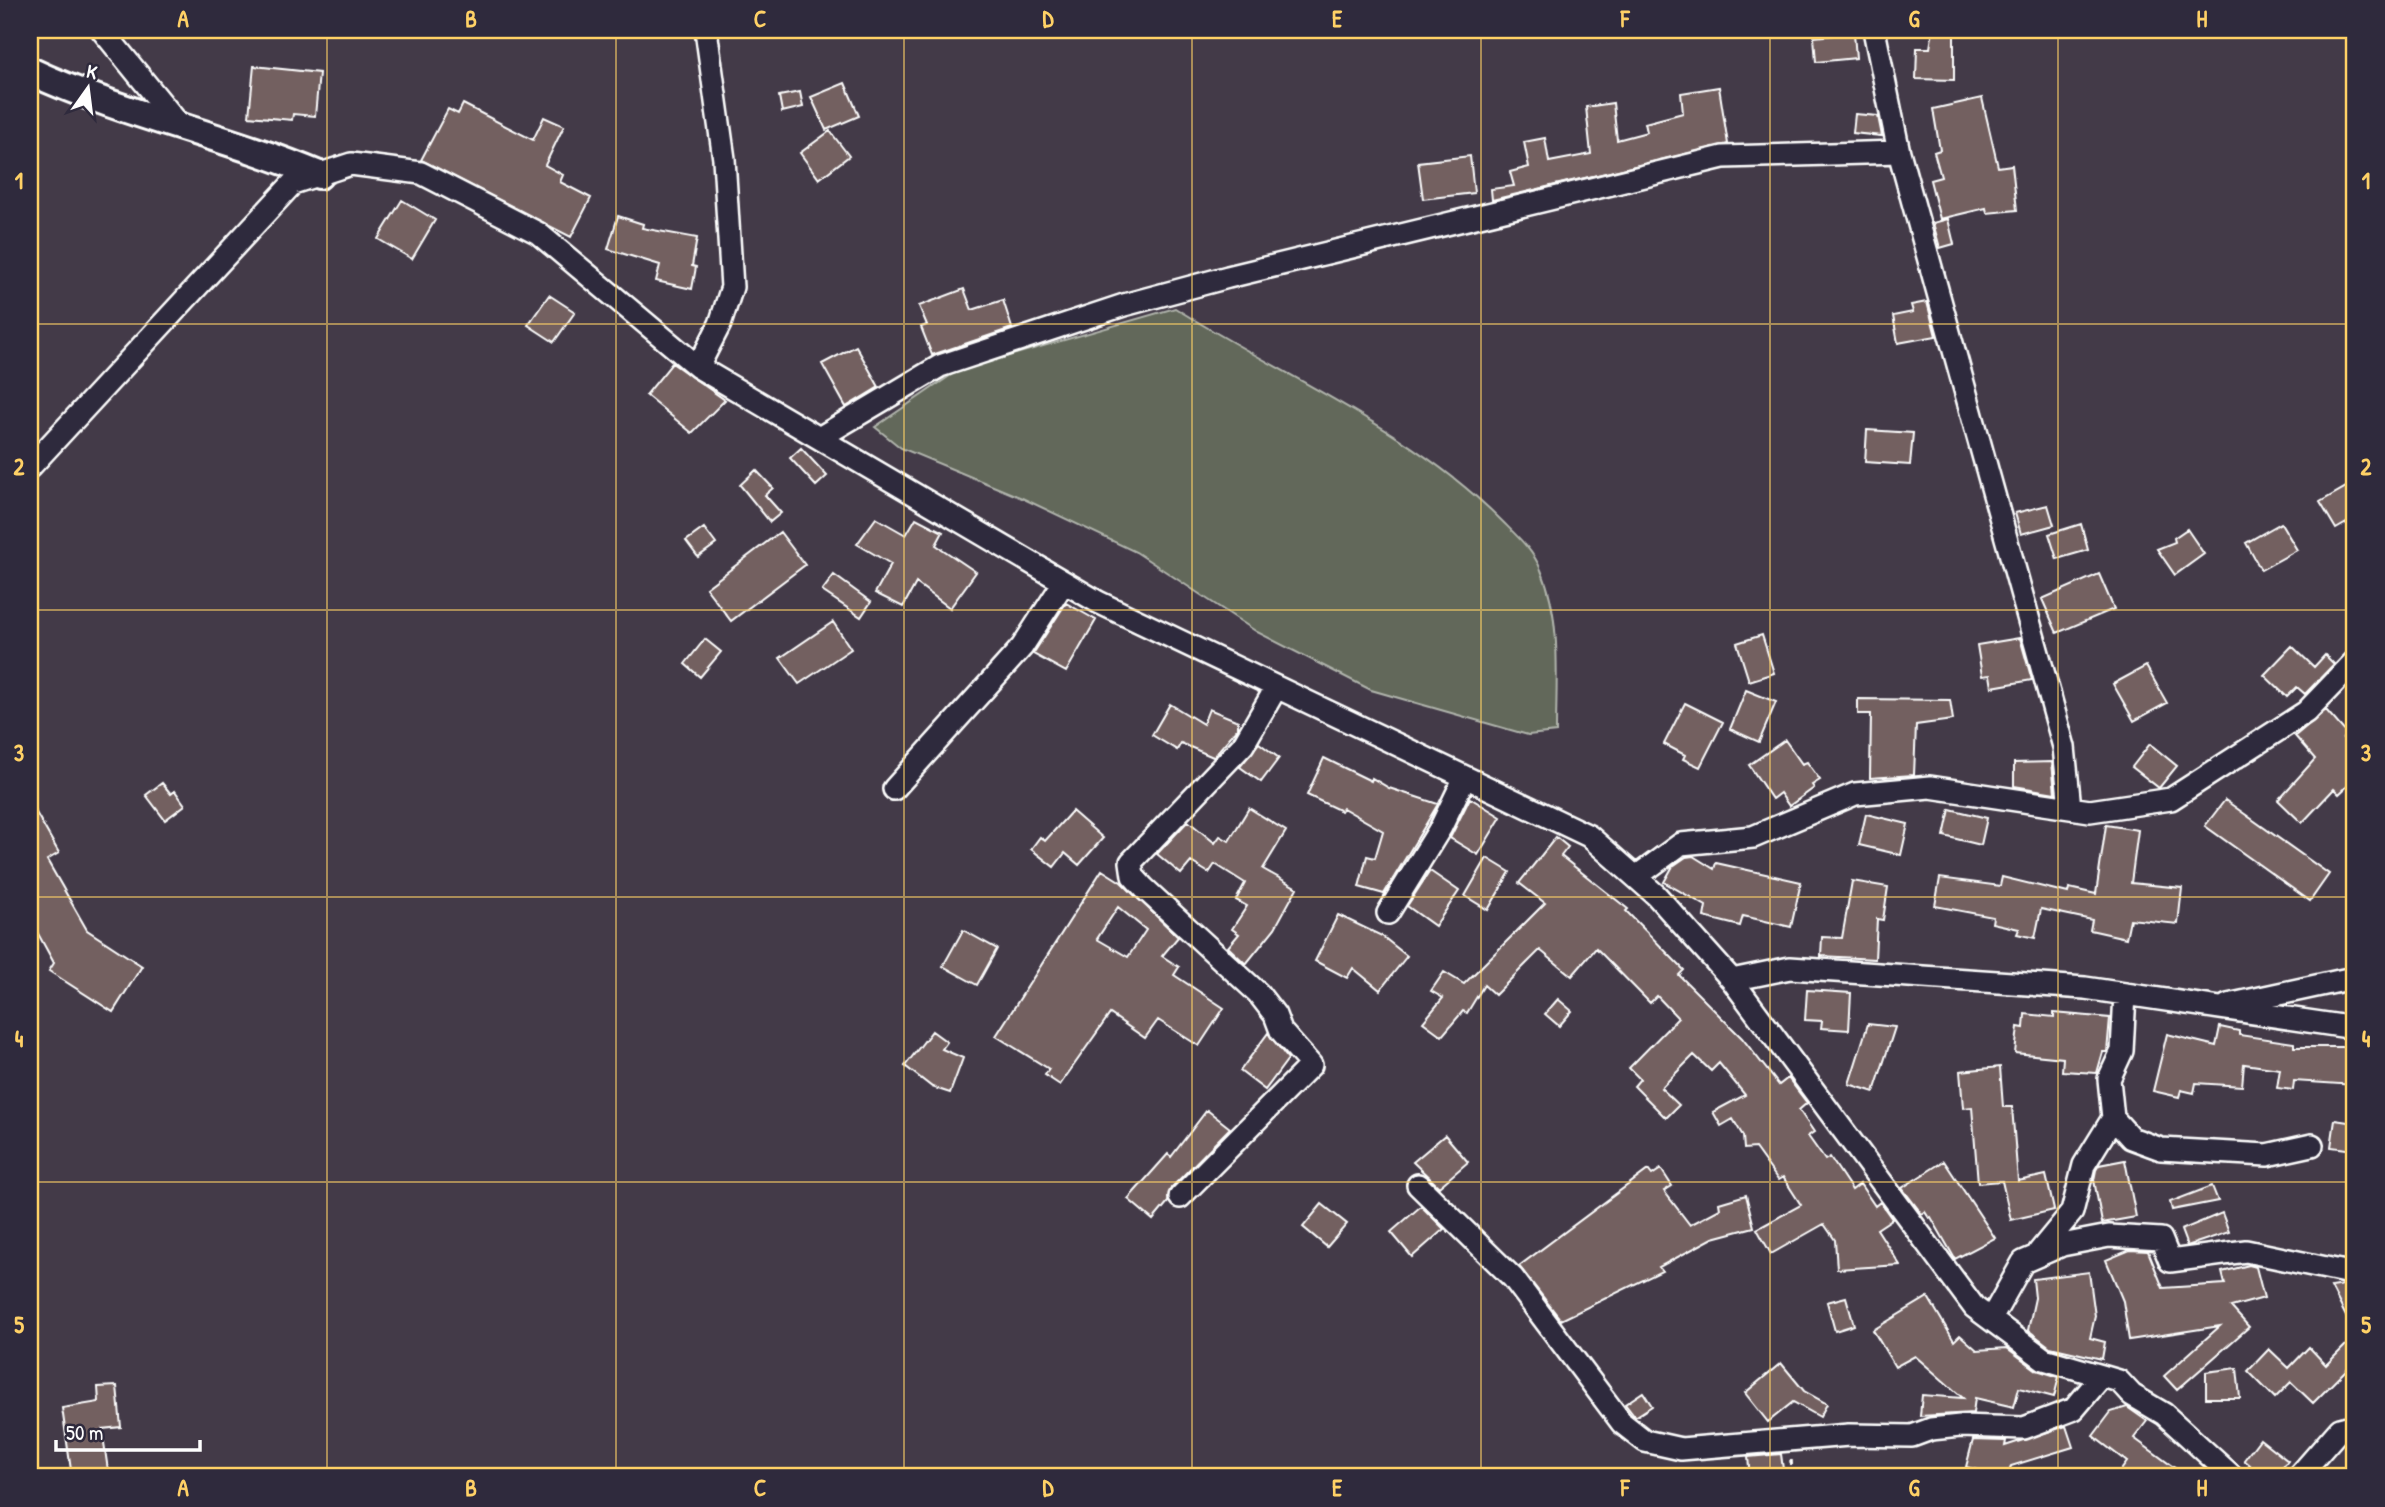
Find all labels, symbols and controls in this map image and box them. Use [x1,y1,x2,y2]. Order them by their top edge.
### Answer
text: A [177,3,189,34]
text: B [465,3,477,34]
text: C [754,3,766,34]
text: D [1043,3,1055,34]
text: E [1332,3,1343,34]
text: F [1620,3,1631,34]
text: G [1908,3,1920,34]
text: H [2197,3,2208,34]
north arrow [52,52,122,122]
text: K [84,58,100,85]
text: 1 [15,165,23,196]
text: 1 [2362,165,2370,196]
text: 2 [14,451,25,482]
text: 2 [2361,451,2372,482]
text: 3 [14,737,24,768]
text: 3 [2361,737,2371,768]
text: 4 [15,1023,24,1054]
text: 4 [2362,1023,2371,1054]
text: 5 [14,1309,24,1340]
text: 5 [2361,1309,2371,1340]
scale bar [56,1409,200,1453]
text: 50 m [66,1418,103,1447]
text: A [177,1472,189,1503]
text: B [465,1472,477,1503]
text: C [754,1472,766,1503]
text: D [1043,1472,1055,1503]
text: E [1332,1472,1343,1503]
text: F [1620,1472,1631,1503]
text: G [1908,1472,1920,1503]
text: H [2197,1472,2208,1503]

